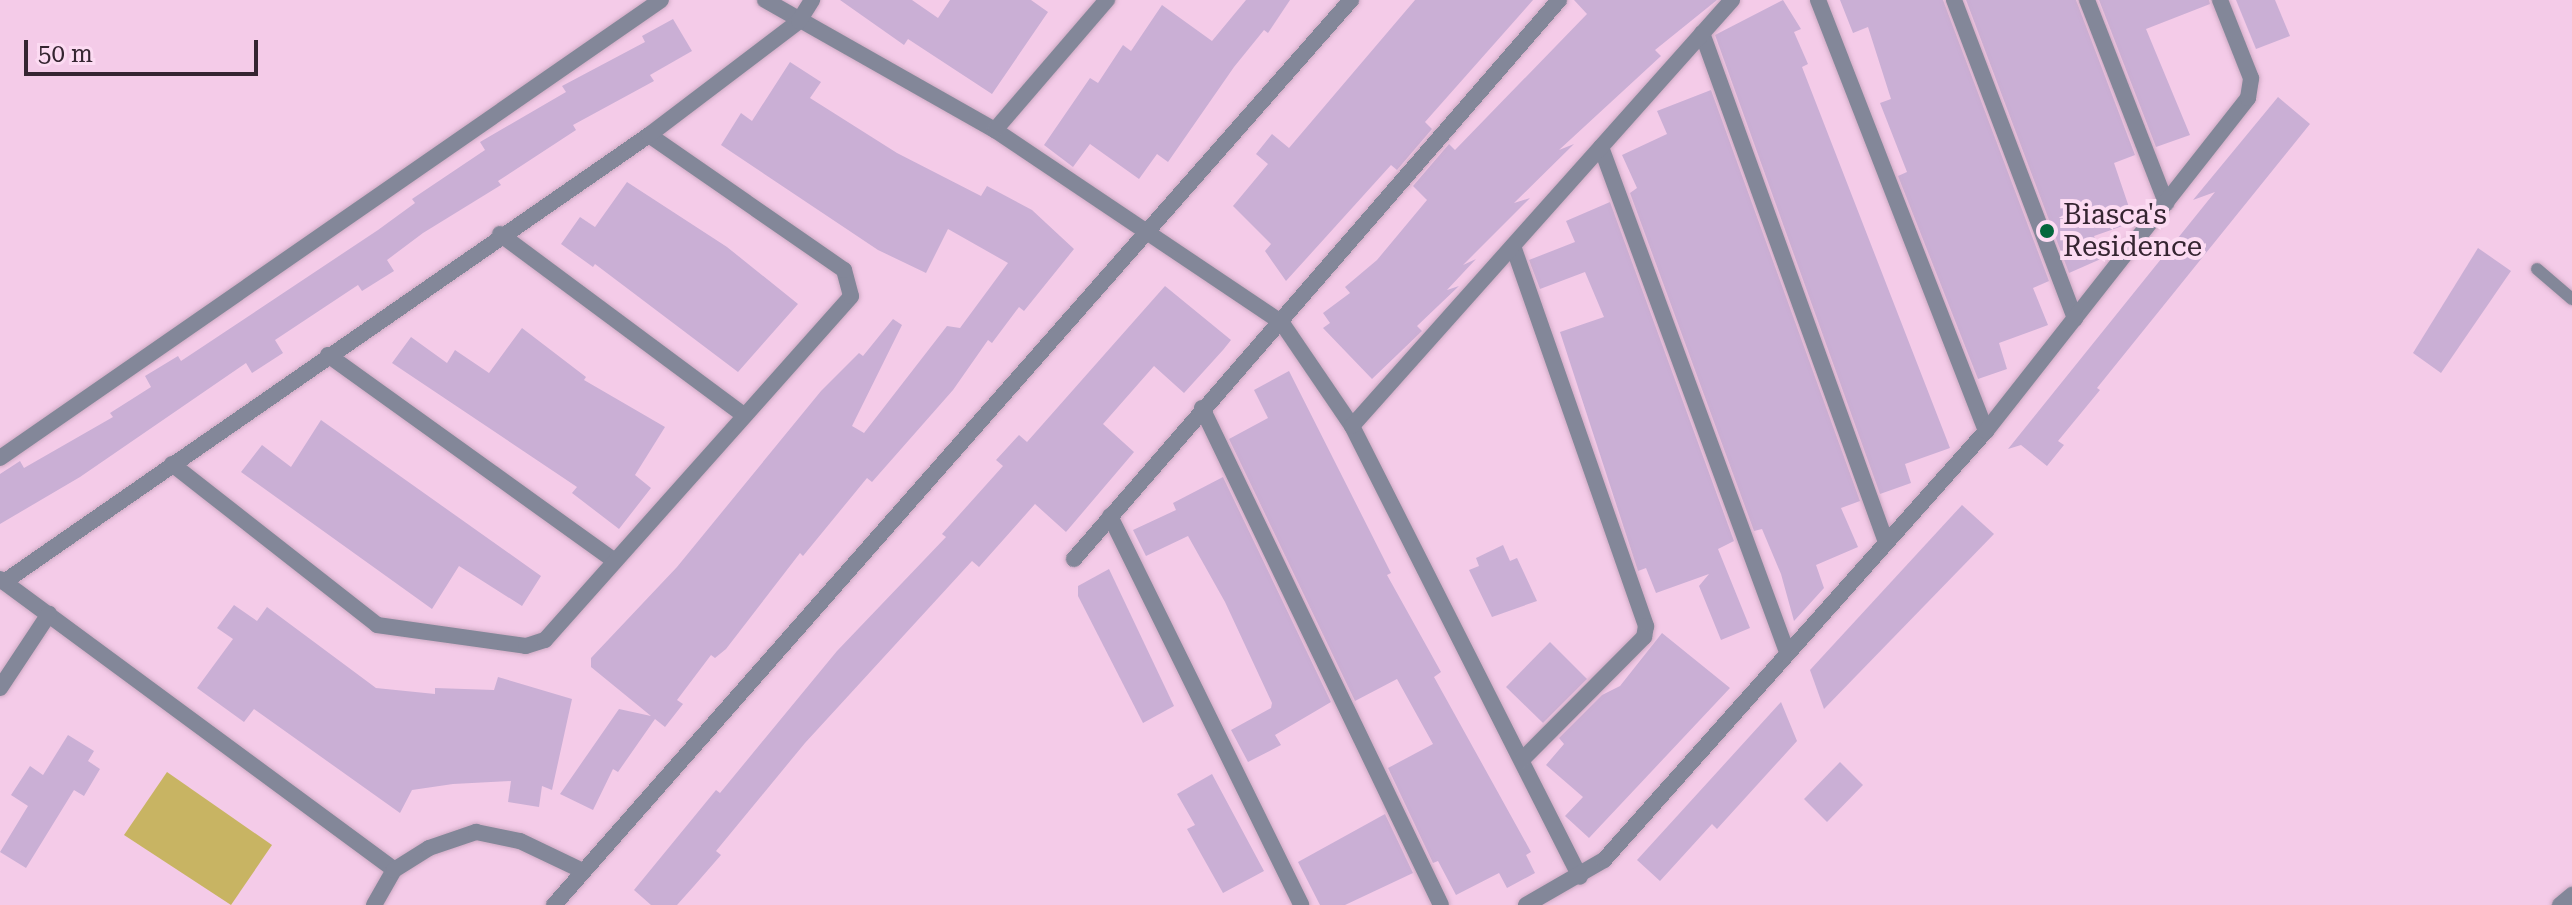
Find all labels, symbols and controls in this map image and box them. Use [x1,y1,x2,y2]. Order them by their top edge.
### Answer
scale bar [28,24,262,74]
text: 50 m [38,40,93,68]
place label: Biasca's Residence [2063,198,2202,264]
marker: Biasca's Residence [2038,222,2056,240]

